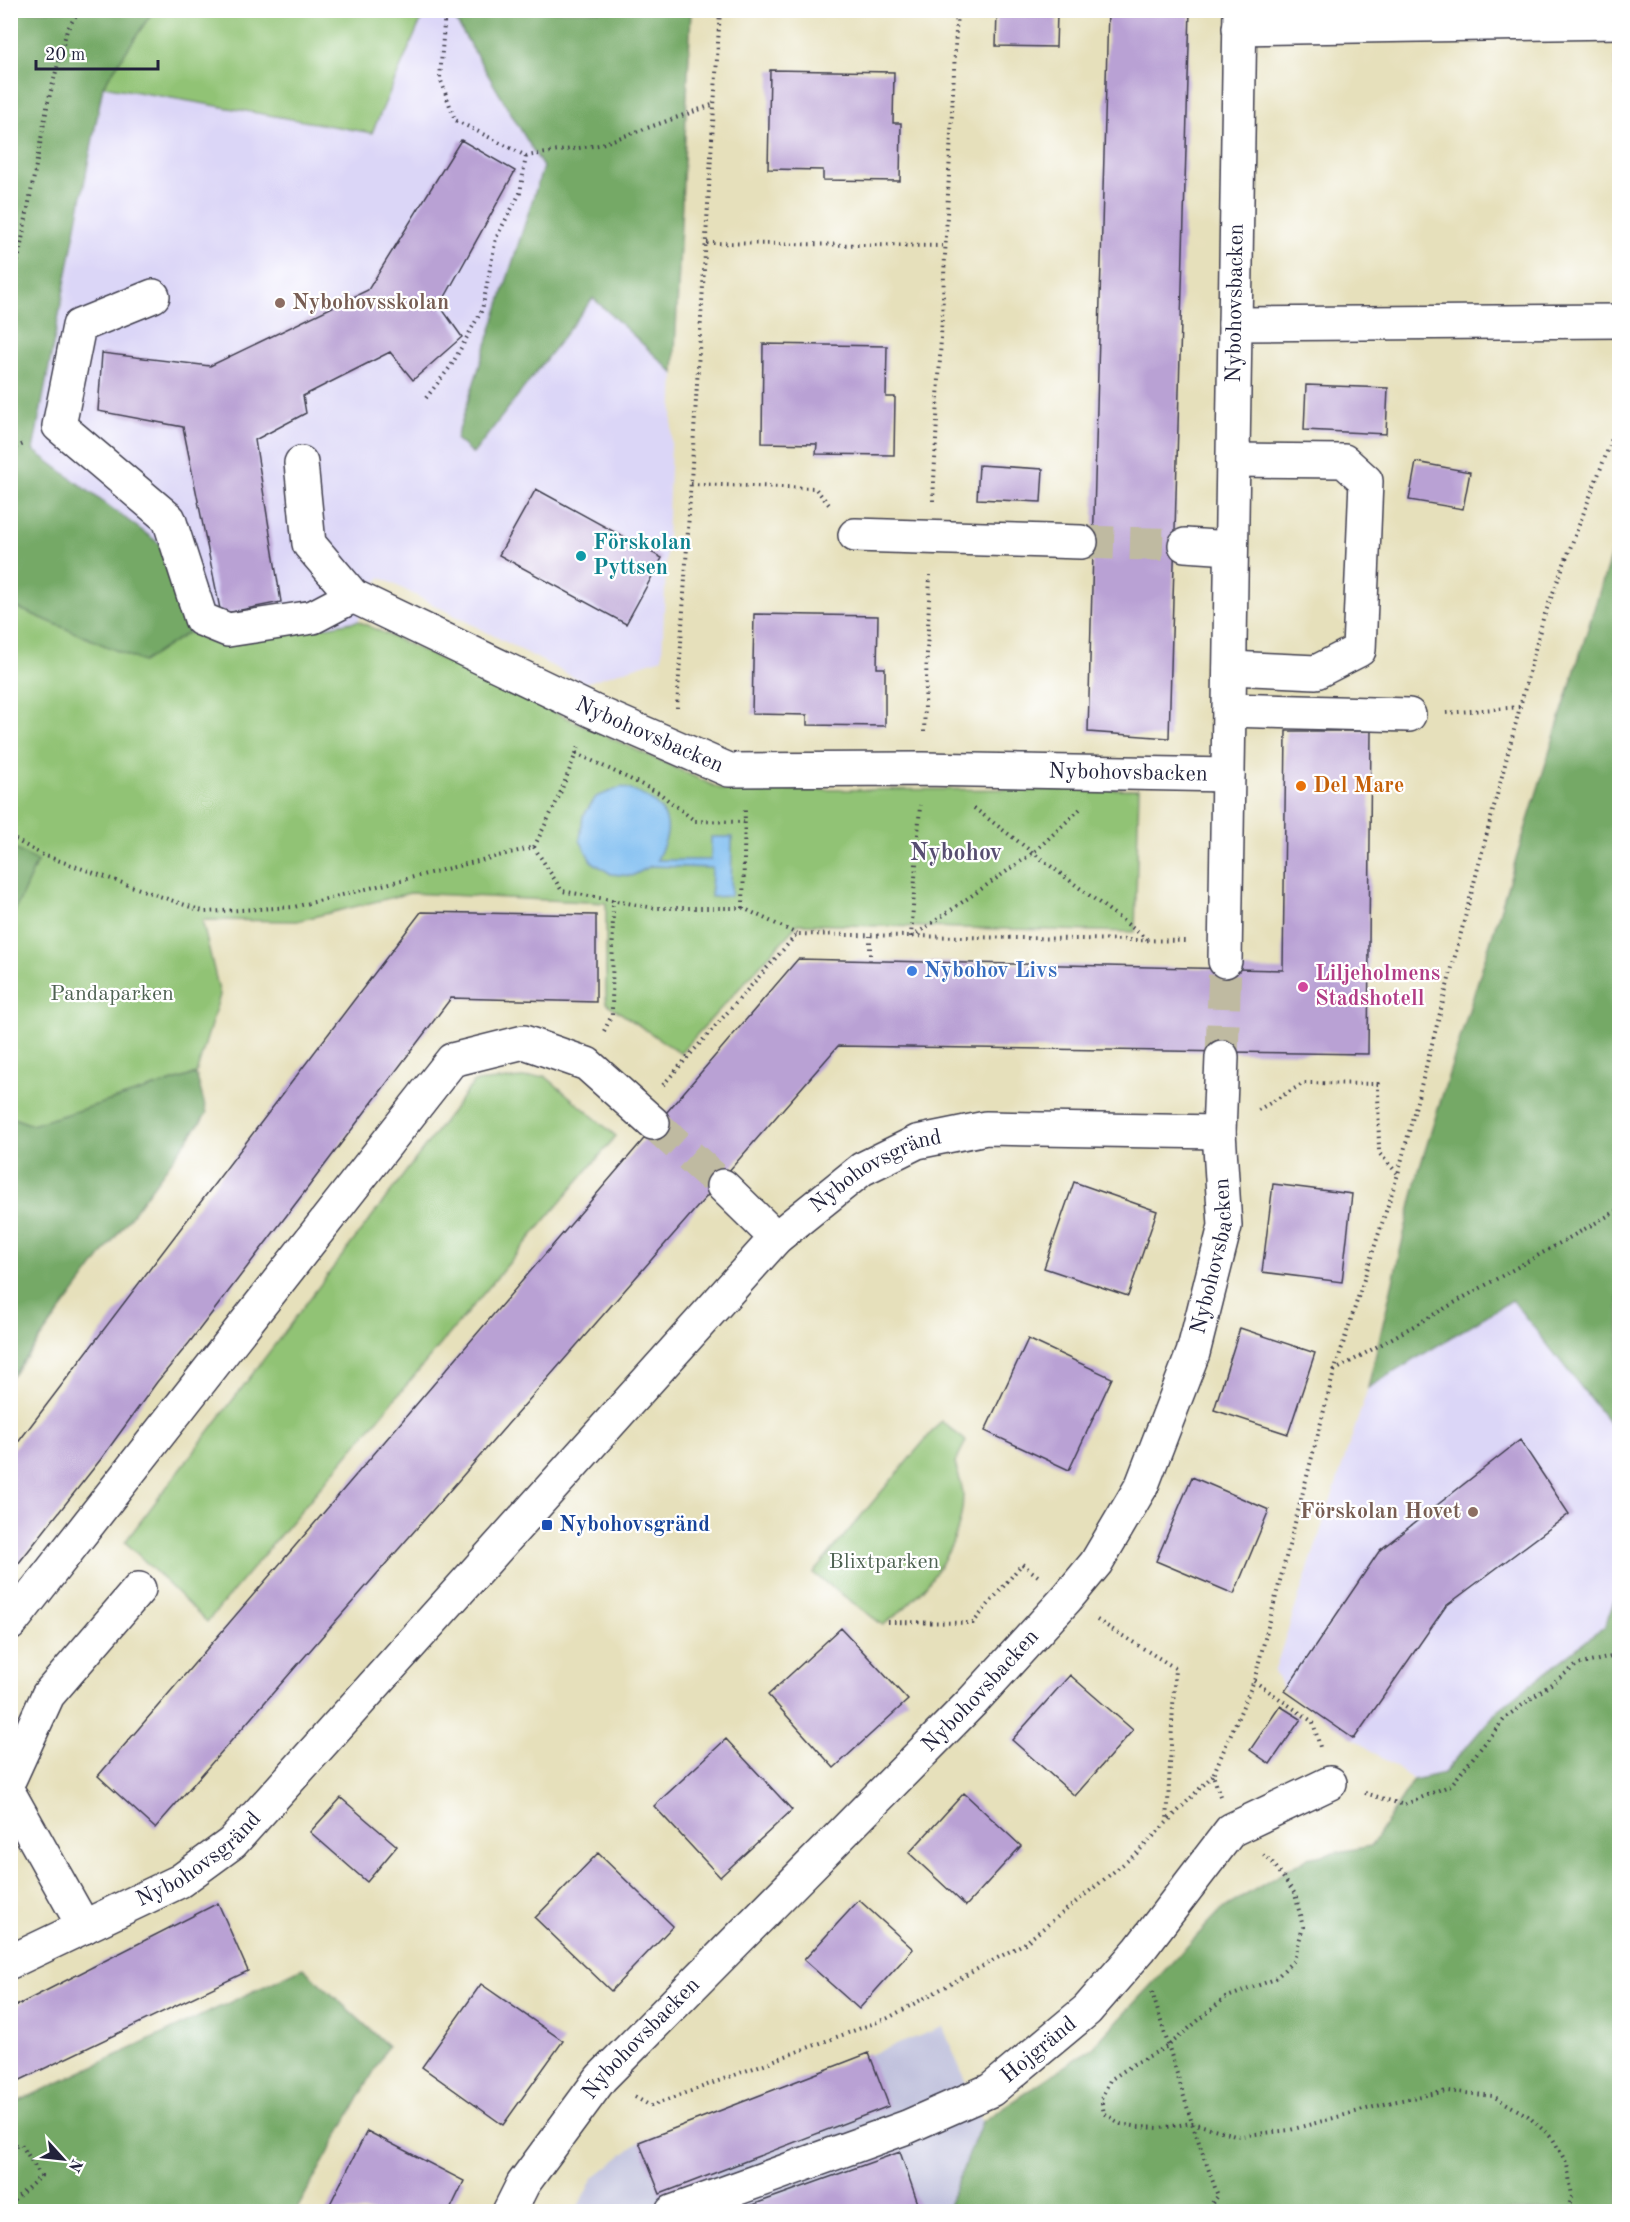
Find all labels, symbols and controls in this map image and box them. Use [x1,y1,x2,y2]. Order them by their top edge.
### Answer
scale bar [36,33,158,71]
text: 20 m [45,46,85,64]
street label: Nybohovsbacken [1223,223,1248,383]
place label: Nybohovsskolan [292,292,449,314]
marker: Nybohovsskolan [273,296,287,310]
place label: Förskolan Pyttsen [593,532,691,579]
marker: Förskolan Pyttsen [574,549,588,563]
street label: Nybohovsbacken [572,693,727,777]
street label: Nybohovsbacken [1048,760,1208,786]
place label: Del Mare [1313,775,1404,797]
marker: Del Mare [1294,779,1308,793]
district label: Nybohov [910,842,1002,866]
place label: Nybohov Livs [924,960,1057,982]
place label: Liljeholmens Stadshotell [1315,963,1440,1010]
marker: Nybohov Livs [905,964,919,978]
marker: Liljeholmens Stadshotell [1296,980,1310,994]
park label: Pandaparken [50,983,174,1005]
street label: Nybohovsgränd [806,1126,943,1217]
street label: Nybohovsbacken [1187,1177,1237,1336]
place label: Förskolan Hovet [1300,1501,1461,1523]
marker: Förskolan Hovet [1466,1505,1480,1519]
place label: Nybohovsgränd [559,1514,710,1536]
marker: Nybohovsgränd [540,1518,554,1532]
park label: Blixtparken [829,1551,940,1573]
street label: Nybohovsbacken [918,1625,1043,1757]
street label: Nybohovsgränd [133,1807,266,1911]
street label: Nybohovsbacken [578,1974,704,2103]
street label: Hojgränd [997,2013,1081,2088]
north arrow [33,2129,93,2189]
text: N [64,2156,84,2175]

